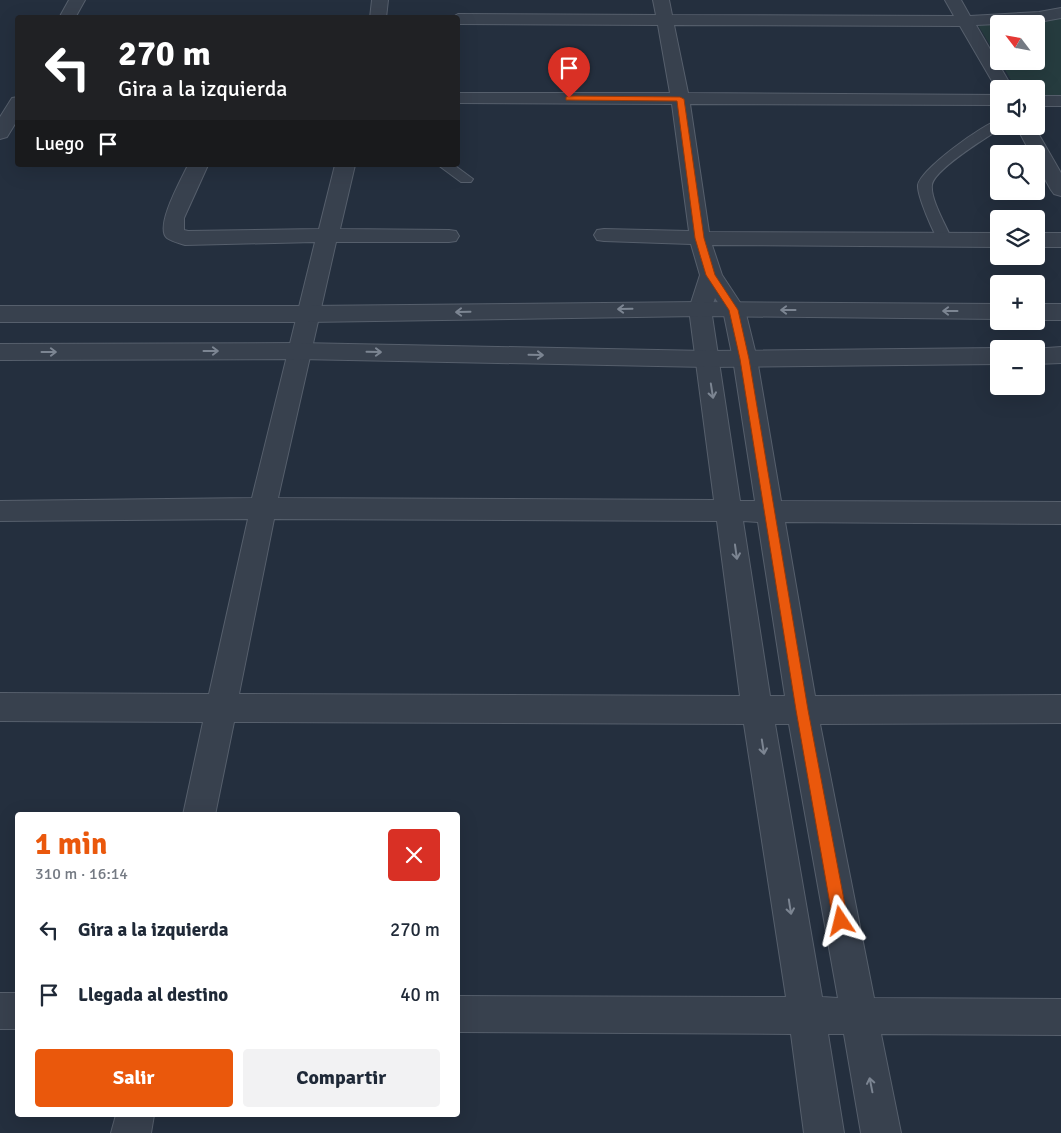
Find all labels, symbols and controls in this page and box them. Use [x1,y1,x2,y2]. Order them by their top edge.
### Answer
north arrow [990,15,1045,70]
map controls [990,15,1045,395]
text: 270 m [118,32,211,75]
icon: left [35,35,100,100]
pin [548,47,590,98]
icon: arrive [555,54,583,82]
text: Gira a la izquierda [118,75,287,102]
button: sound [990,80,1045,135]
icon: arrive [94,130,122,158]
text: Luego [35,132,84,156]
button: search [990,145,1045,200]
button: layers [990,210,1045,265]
button: + [990,275,1045,330]
one-way arrow [617,304,634,314]
one-way arrow [780,305,796,315]
one-way arrow [942,306,958,316]
one-way arrow [455,307,471,317]
button: − [990,340,1045,395]
one-way arrow [202,346,219,356]
one-way arrow [40,347,56,356]
one-way arrow [365,347,381,357]
one-way arrow [528,350,544,360]
one-way arrow [707,382,717,398]
one-way arrow [731,543,741,559]
one-way arrow [759,739,769,755]
text: 1 min [35,826,107,863]
button: close [388,829,440,881]
text: 310 m · 16:14 [35,864,128,884]
position arrow [814,894,866,946]
one-way arrow [785,899,795,915]
icon: left [35,916,63,944]
text: Gira a la izquierda [78,918,228,942]
text: 270 m [390,918,440,942]
icon: arrive [35,981,63,1009]
text: Llegada al destino [78,983,228,1007]
text: 40 m [400,983,440,1007]
button: Salir [35,1049,233,1107]
button: Compartir [243,1049,440,1107]
one-way arrow [866,1078,876,1094]

